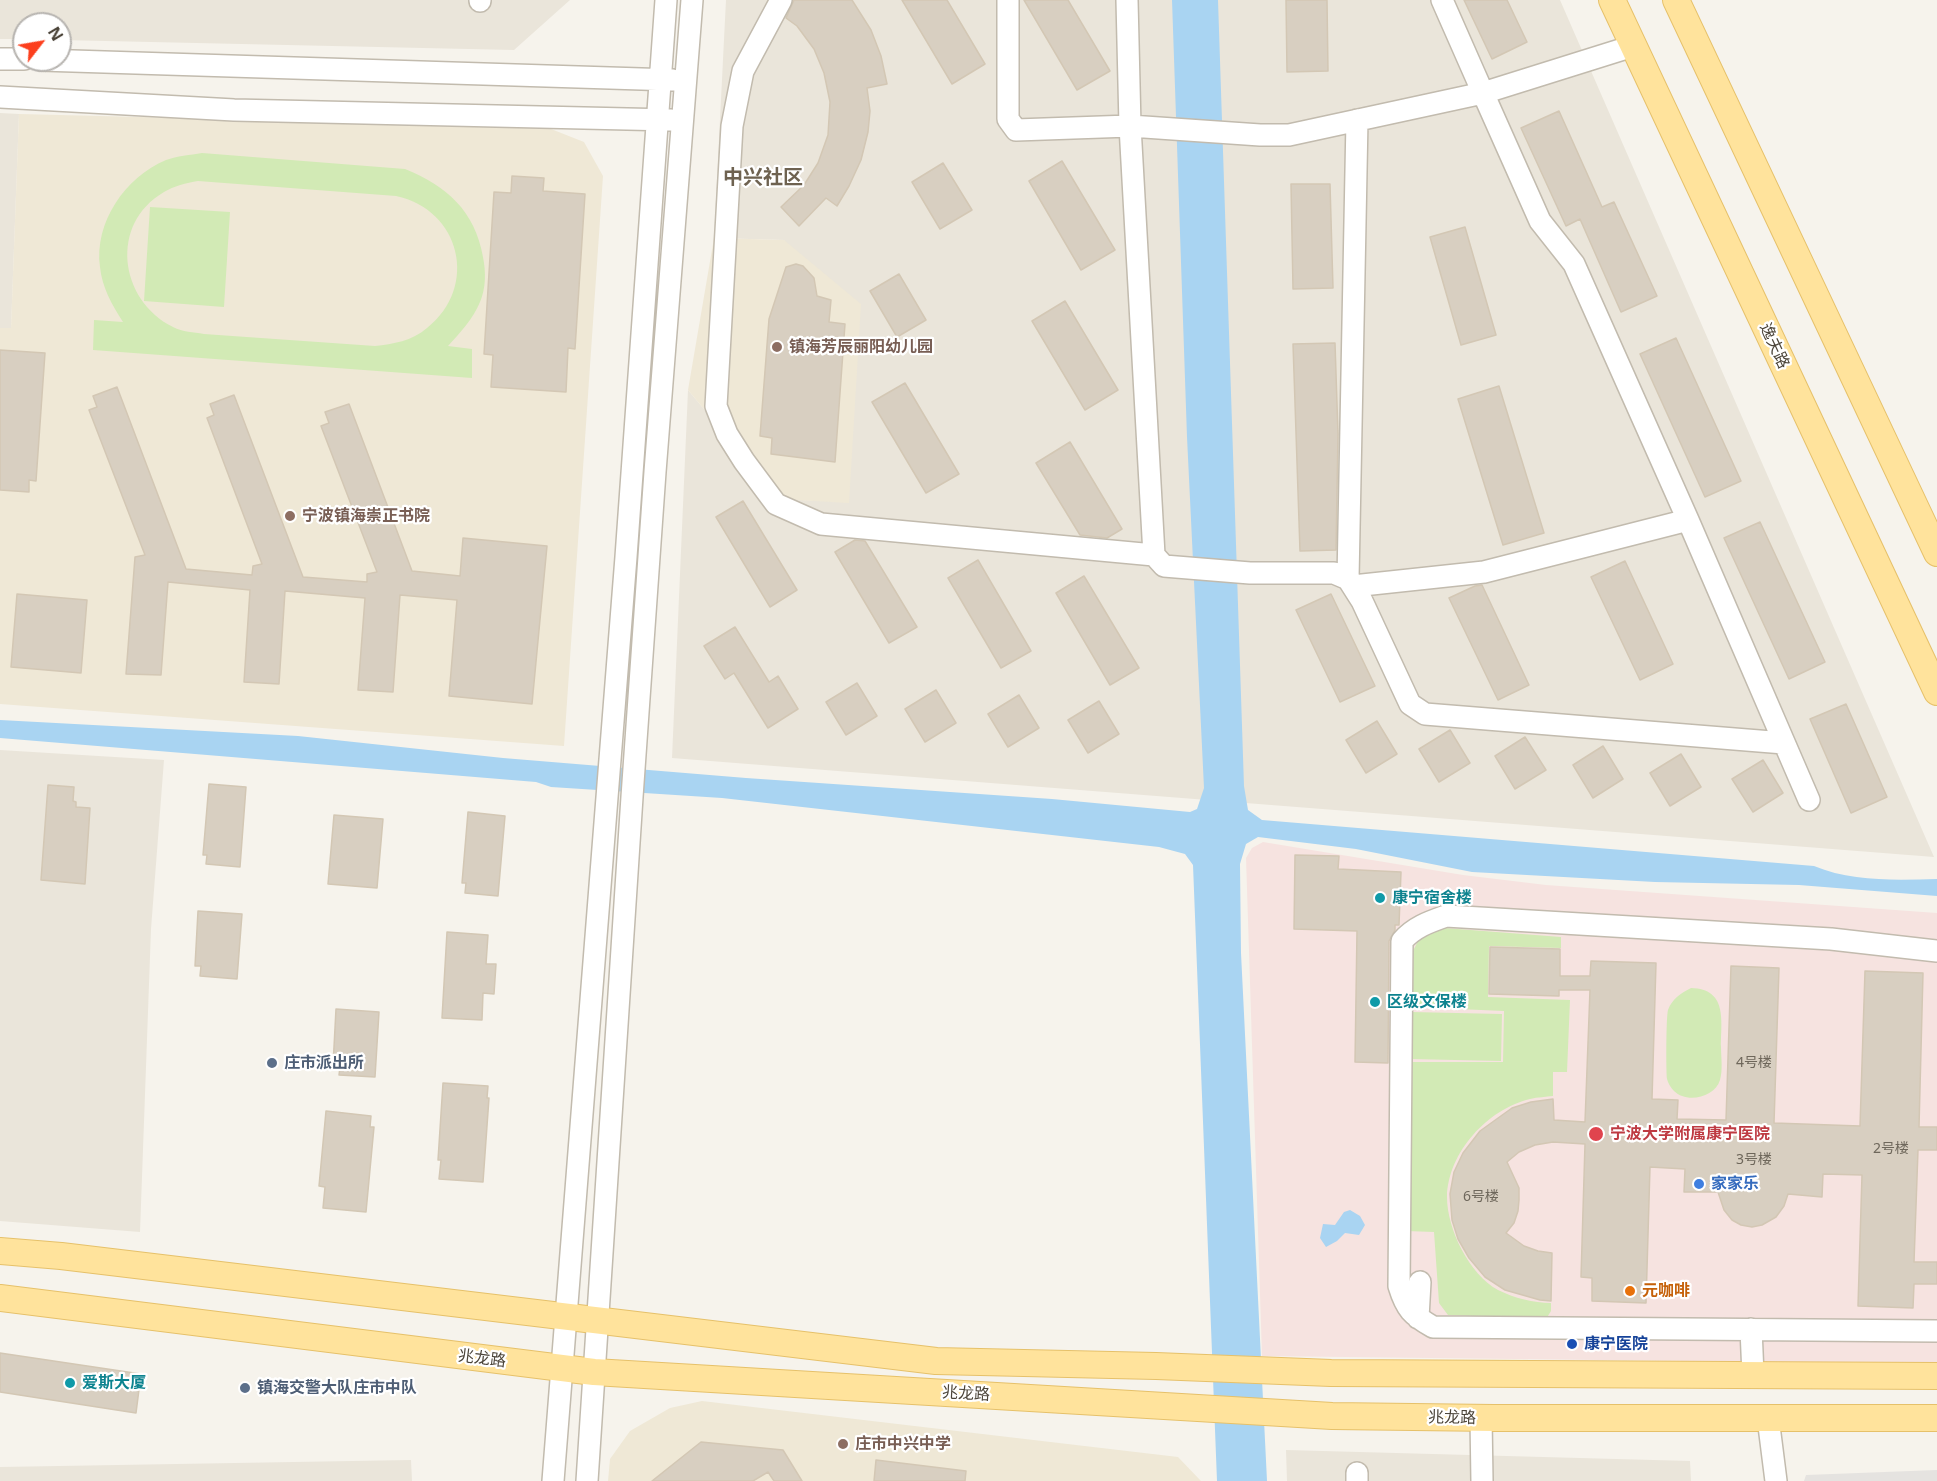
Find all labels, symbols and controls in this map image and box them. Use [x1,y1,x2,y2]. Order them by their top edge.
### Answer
north arrow [12,12,72,72]
text: N [43,23,68,45]
district label: 中兴社区 [723,166,803,190]
street label: 逸夫路 [1755,320,1793,372]
place label: 镇海芳辰丽阳幼儿园 [789,337,933,357]
marker: 镇海芳辰丽阳幼儿园 [770,340,784,354]
place label: 宁波镇海崇正书院 [302,506,430,526]
marker: 宁波镇海崇正书院 [283,509,297,523]
place label: 康宁宿舍楼 [1392,888,1472,908]
marker: 康宁宿舍楼 [1373,891,1387,905]
place label: 区级文保楼 [1387,992,1467,1012]
marker: 区级文保楼 [1368,995,1382,1009]
place label: 庄市派出所 [284,1053,364,1073]
house number: 4号楼 [1736,1055,1772,1071]
marker: 庄市派出所 [265,1056,279,1070]
place label: 宁波大学附属康宁医院 [1610,1124,1770,1144]
marker: 宁波大学附属康宁医院 [1587,1125,1605,1143]
house number: 2号楼 [1873,1141,1909,1157]
house number: 3号楼 [1736,1152,1772,1168]
place label: 家家乐 [1711,1174,1759,1194]
marker: 家家乐 [1692,1177,1706,1191]
house number: 6号楼 [1463,1189,1499,1205]
place label: 元咖啡 [1642,1281,1690,1301]
marker: 元咖啡 [1623,1284,1637,1298]
place label: 康宁医院 [1584,1334,1648,1354]
marker: 康宁医院 [1565,1337,1579,1351]
street label: 兆龙路 [457,1347,507,1371]
place label: 爱斯大厦 [82,1373,146,1393]
marker: 爱斯大厦 [63,1376,77,1390]
place label: 镇海交警大队庄市中队 [257,1378,417,1398]
marker: 镇海交警大队庄市中队 [238,1381,252,1395]
street label: 兆龙路 [942,1383,990,1405]
street label: 兆龙路 [1428,1408,1476,1428]
place label: 庄市中兴中学 [855,1434,951,1454]
marker: 庄市中兴中学 [836,1437,850,1451]

